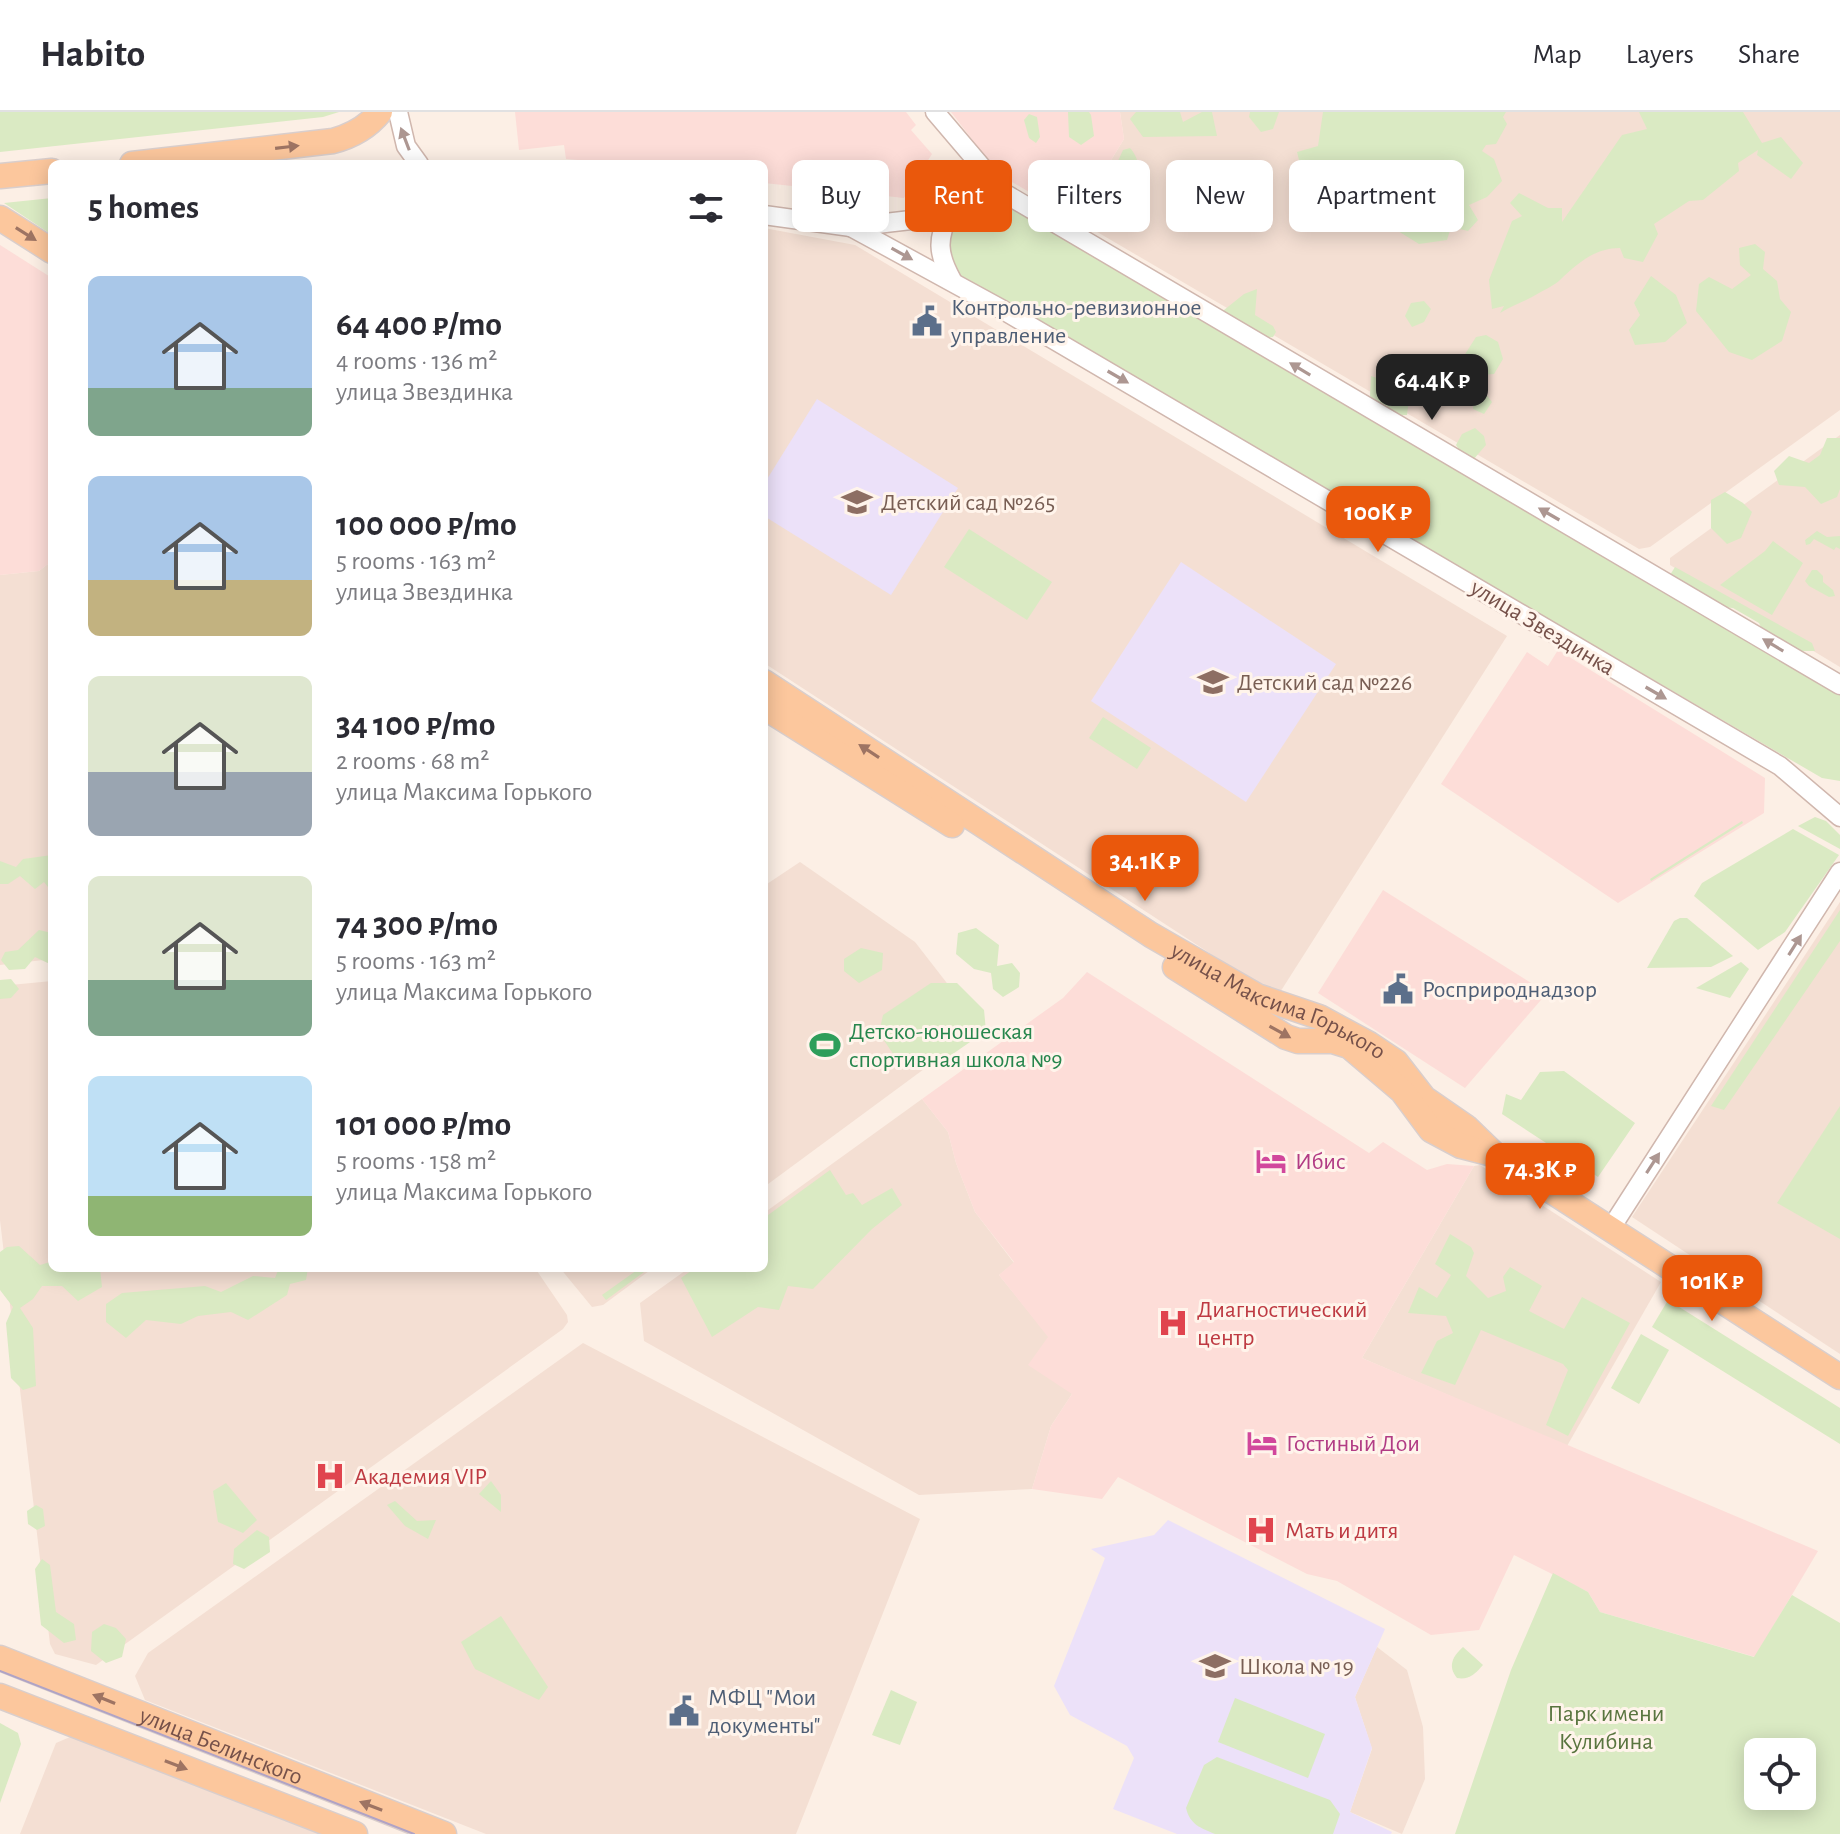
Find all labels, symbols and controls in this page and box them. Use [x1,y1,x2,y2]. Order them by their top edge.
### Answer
text: Habito [40,36,145,74]
text: Map [1533,41,1582,69]
text: Layers [1626,41,1694,69]
text: Share [1738,41,1800,69]
one-way arrow [398,127,411,151]
one-way arrow [275,140,300,153]
chip: Buy [792,160,889,232]
chip: Rent [905,160,1012,232]
chip: Filters [1028,160,1150,232]
chip: New [1166,160,1273,232]
chip: Apartment [1289,160,1464,232]
icon: filters [684,186,728,230]
text: 5 homes [88,191,199,225]
one-way arrow [15,227,37,241]
one-way arrow [891,247,914,260]
place label: Контрольно-ревизионное управление [950,296,1202,348]
public building icon: Контрольно-ревизионное управление [910,304,944,338]
icon: home [152,308,248,404]
text: 64 400 ₽/mo [336,308,502,342]
text: 4 rooms · 136 m² [336,348,497,374]
pin: 64.4K ₽ [1358,354,1506,422]
one-way arrow [1289,362,1311,376]
text: 64.4K ₽ [1394,367,1470,393]
one-way arrow [1107,370,1129,384]
text: улица Звездинка [336,379,513,405]
school or university icon: Детский сад №265 [840,485,874,519]
pin: 100K ₽ [1313,486,1443,554]
place label: Детский сад №265 [881,491,1055,515]
text: 100K ₽ [1344,499,1412,525]
one-way arrow [1538,507,1560,521]
icon: home [152,508,248,604]
text: 100 000 ₽/mo [336,508,517,542]
text: 5 rooms · 163 m² [336,548,496,574]
street label: улица Звездинка [1465,575,1619,680]
text: улица Звездинка [336,579,513,605]
one-way arrow [1762,638,1784,652]
school or university icon: Детский сад №226 [1196,665,1230,699]
place label: Детский сад №226 [1237,671,1412,695]
one-way arrow [1645,686,1667,700]
icon: home [152,708,248,804]
text: 34 100 ₽/mo [336,708,496,742]
one-way arrow [858,743,879,758]
text: 2 rooms · 68 m² [336,748,489,774]
text: улица Максима Горького [336,779,592,805]
pin: 34.1K ₽ [1071,835,1219,903]
text: 34.1K ₽ [1110,848,1180,874]
icon: home [152,908,248,1004]
text: 74 300 ₽/mo [336,908,498,942]
one-way arrow [1788,934,1802,956]
street label: улица Максима Горького [1166,938,1390,1064]
text: 5 rooms · 163 m² [336,948,496,974]
public building icon: Росприроднадзор [1381,972,1415,1006]
place label: Росприроднадзор [1422,978,1597,1002]
text: улица Максима Горького [336,979,592,1005]
place label: Детско-юношеская спортивная школа №9 [849,1020,1062,1072]
one-way arrow [1269,1025,1291,1039]
sports icon: Детско-юношеская спортивная школа №9 [808,1028,842,1062]
icon: home [152,1108,248,1204]
text: 101 000 ₽/mo [336,1108,511,1142]
pin: 74.3K ₽ [1466,1143,1614,1211]
hotel icon: Ибис [1254,1144,1288,1178]
text: 5 rooms · 158 m² [336,1148,496,1174]
place label: Ибис [1295,1150,1346,1174]
one-way arrow [1645,1152,1660,1174]
text: 74.3K ₽ [1504,1156,1576,1182]
text: улица Максима Горького [336,1179,592,1205]
pin: 101K ₽ [1647,1255,1777,1323]
text: 101K ₽ [1680,1268,1744,1294]
place label: Диагностический центр [1197,1298,1367,1350]
hospital icon: Диагностический центр [1156,1306,1190,1340]
hotel icon: Гостиный Дои [1245,1426,1279,1460]
place label: Гостиный Дои [1286,1432,1420,1456]
hospital icon: Академия VIP [313,1459,347,1493]
place label: Академия VIP [354,1465,487,1489]
hospital icon: Мать и дитя [1244,1513,1278,1547]
place label: Мать и дитя [1285,1519,1398,1543]
school or university icon: Школа № 19 [1198,1649,1232,1683]
place label: Школа № 19 [1239,1655,1354,1679]
place label: МФЦ "Мои документы" [708,1686,821,1738]
one-way arrow [92,1692,116,1705]
public building icon: МФЦ "Мои документы" [667,1694,701,1728]
park label: Парк имени Кулибина [1548,1702,1664,1754]
street label: улица Белинского [135,1703,306,1790]
map controls [1744,1738,1816,1810]
button: locate [1744,1738,1816,1810]
one-way arrow [165,1759,189,1772]
one-way arrow [359,1799,383,1812]

